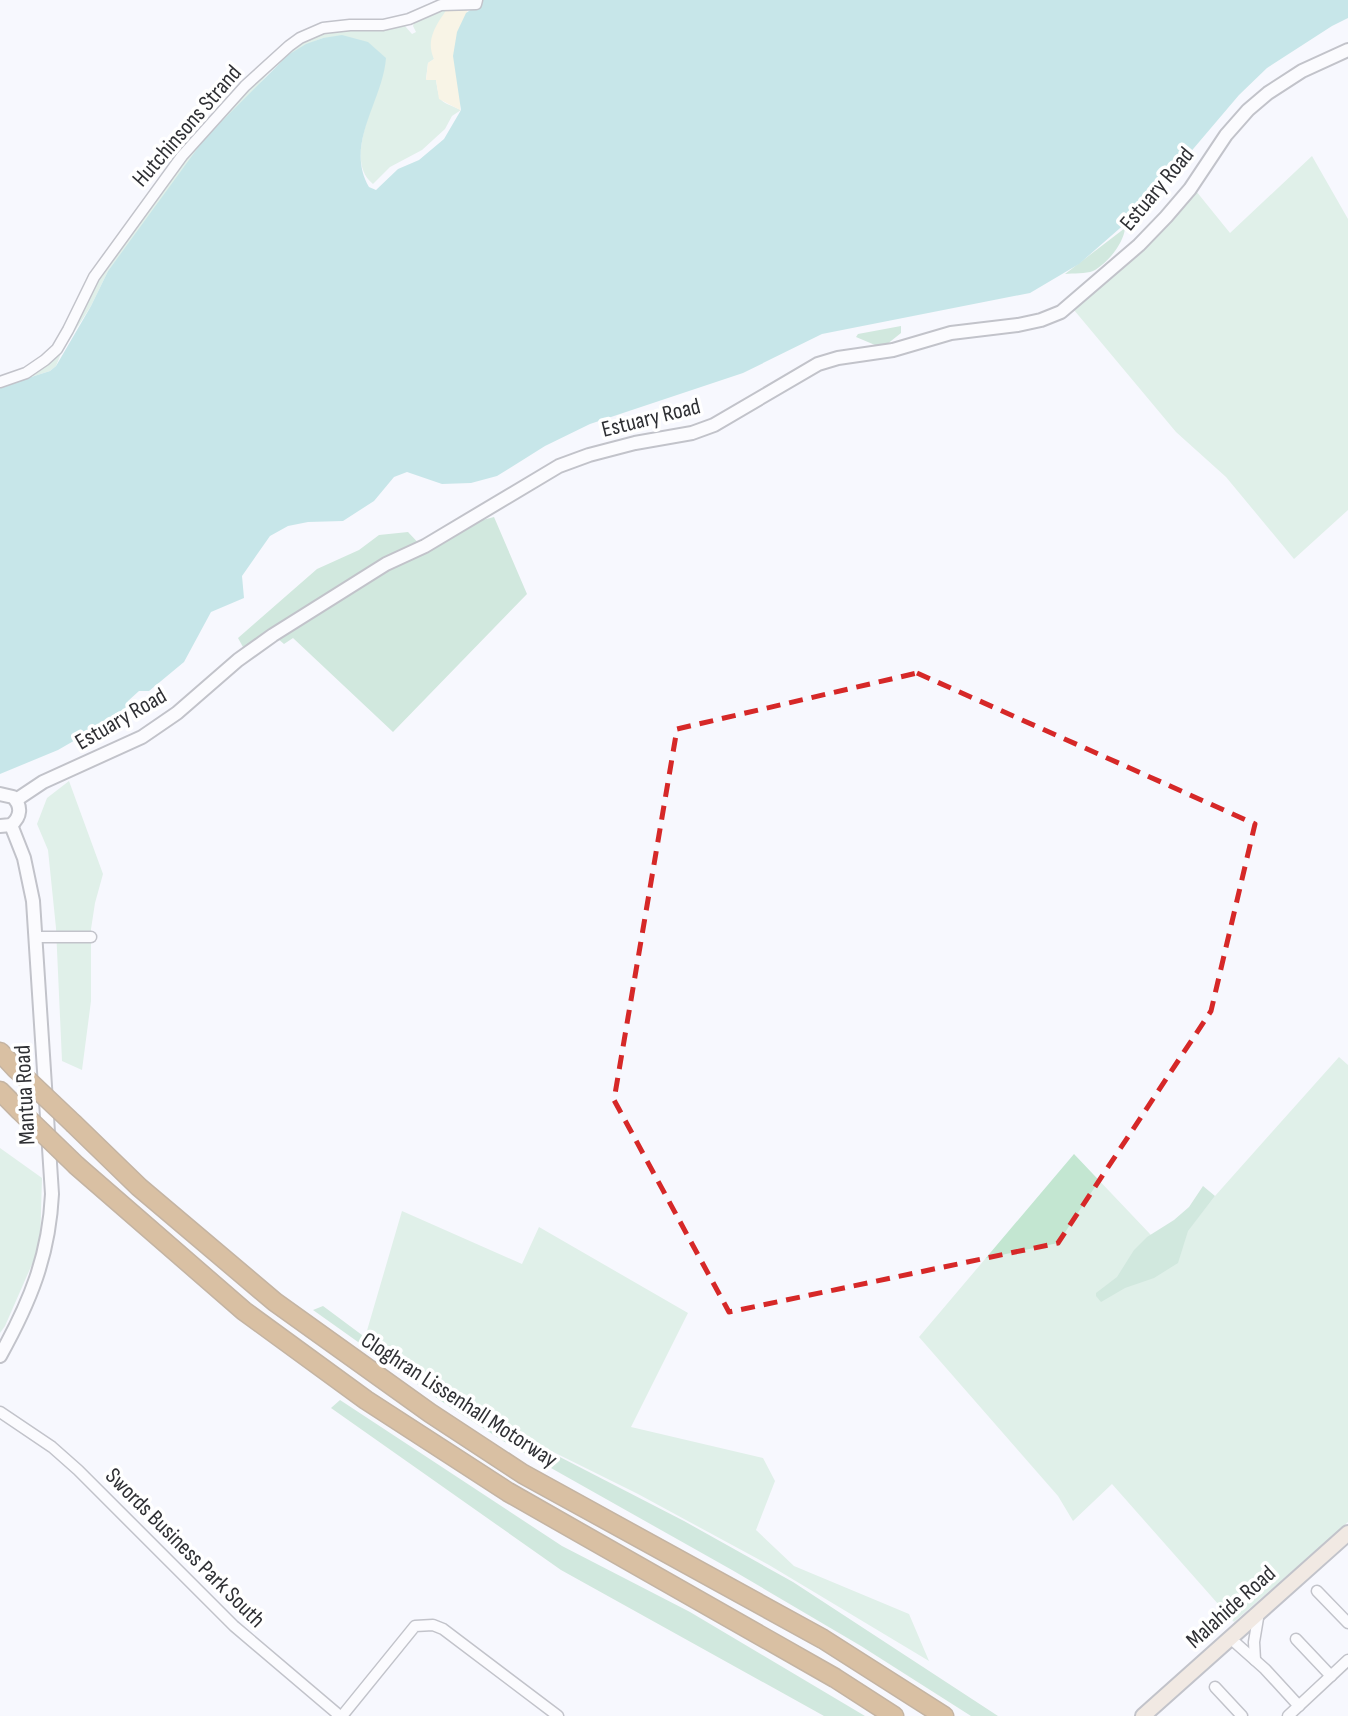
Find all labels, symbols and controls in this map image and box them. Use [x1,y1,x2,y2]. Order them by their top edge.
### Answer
street label: Hutchinsons Strand [126,59,248,193]
street label: Estuary Road [1114,141,1200,237]
street label: Estuary Road [599,392,703,444]
street label: Estuary Road [70,682,172,756]
street label: Mantua Road [8,1044,42,1146]
street label: Cloghran Lissenhall Motorway [356,1326,562,1474]
street label: Swords Business Park South [99,1462,271,1634]
street label: Malahide Road [1181,1560,1281,1654]

